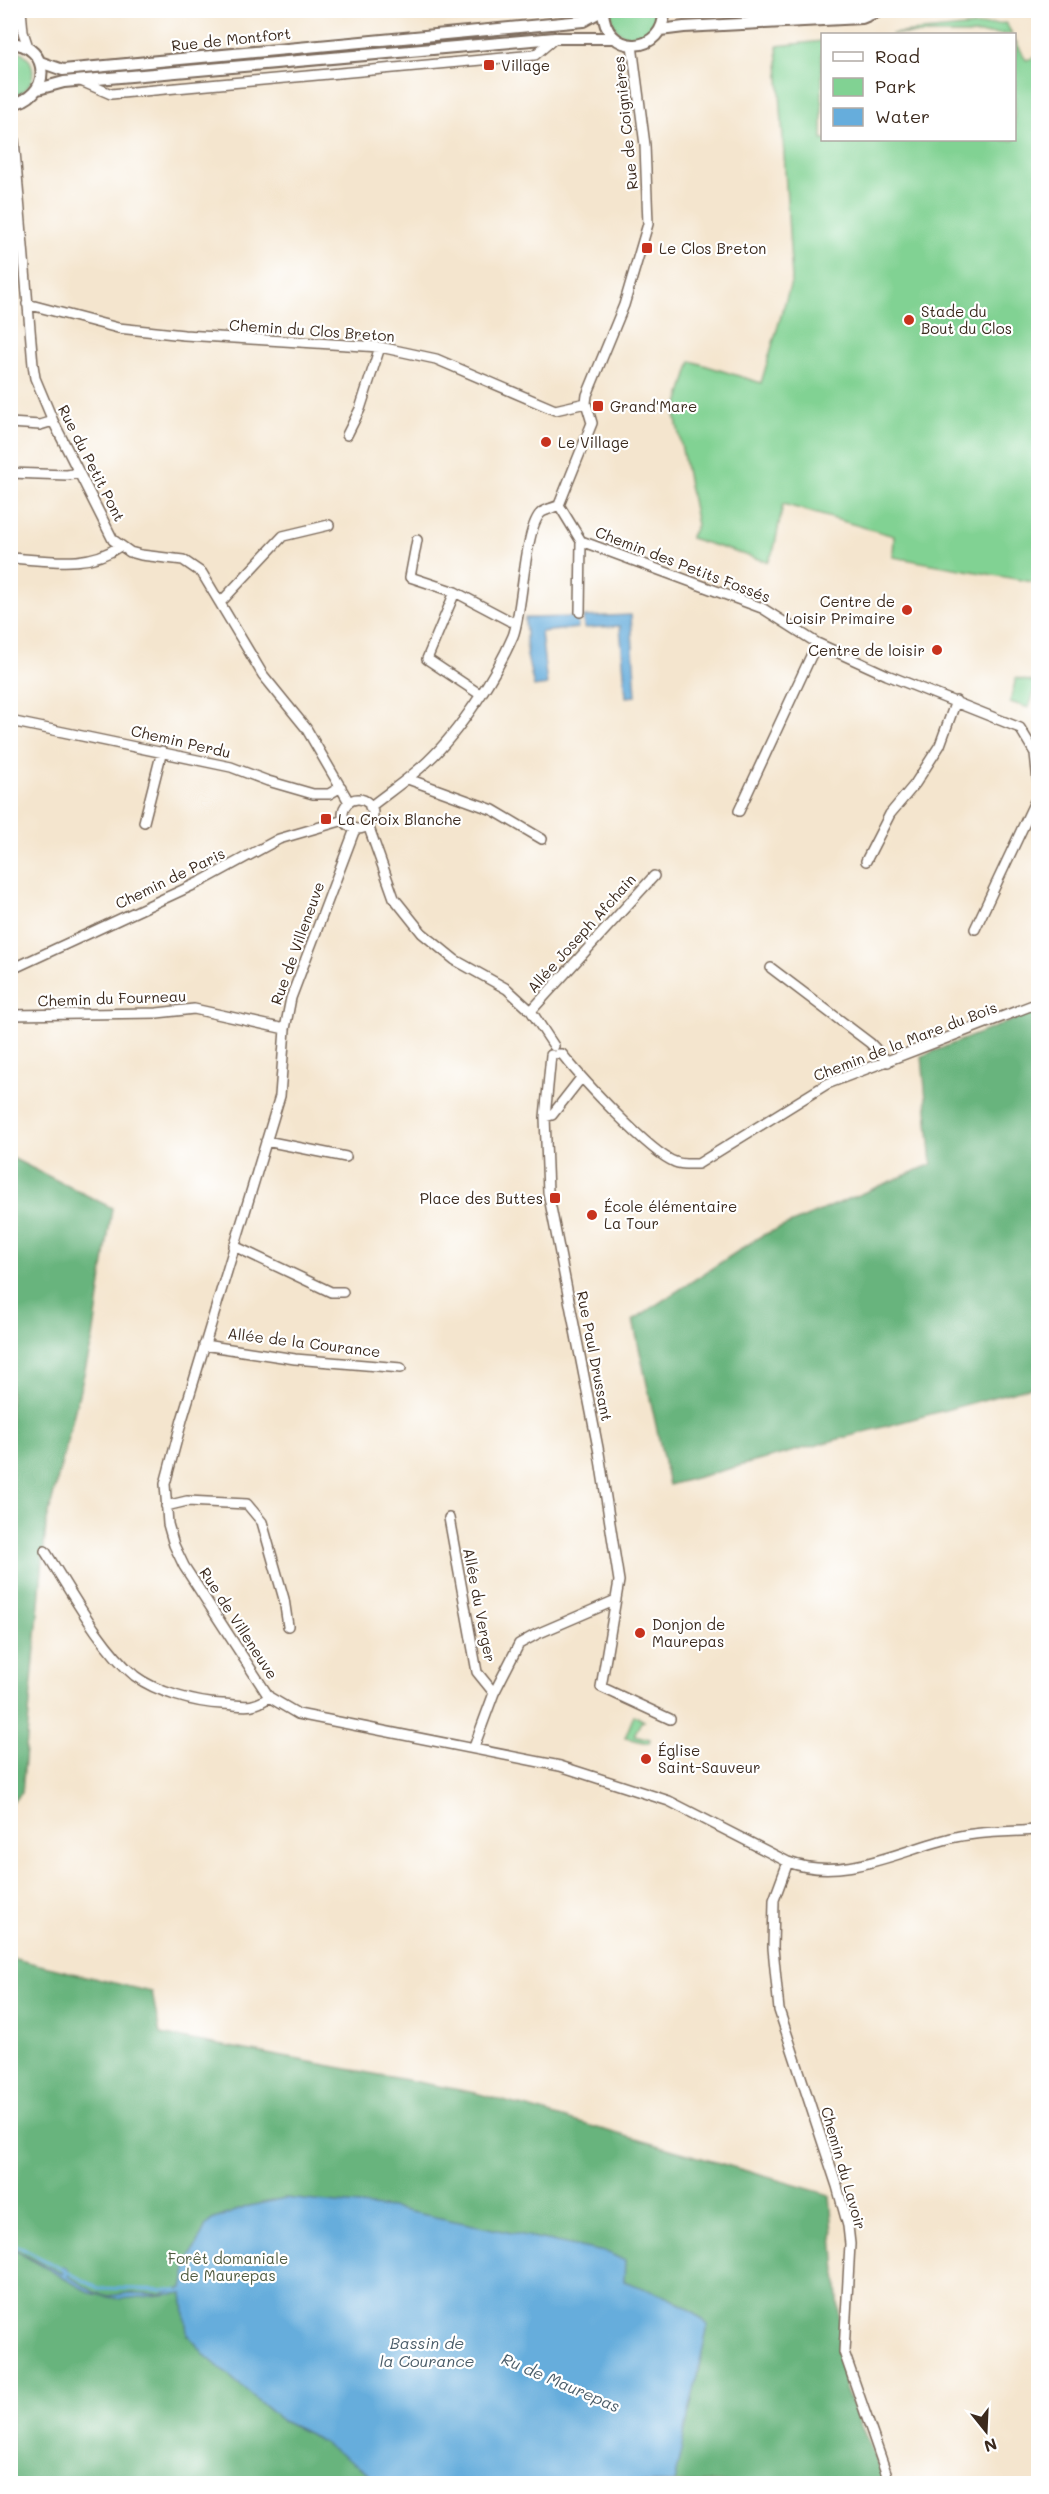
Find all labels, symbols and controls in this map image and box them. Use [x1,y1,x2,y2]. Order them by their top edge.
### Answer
street label: Rue de Montfort [170,23,292,55]
legend [821,33,1016,141]
text: Road [875,44,920,68]
place label: Village [501,55,550,75]
street label: Rue de Coignières [608,55,642,191]
marker: Village [482,58,496,72]
text: Park [875,74,916,98]
text: Water [875,104,930,128]
place label: Le Clos Breton [659,238,766,258]
marker: Le Clos Breton [640,241,654,255]
place label: Stade du Bout du Clos [921,301,1012,338]
marker: Stade du Bout du Clos [902,313,916,327]
street label: Chemin du Clos Breton [228,314,396,346]
place label: Grand'Mare [610,396,697,416]
marker: Grand'Mare [591,399,605,413]
street label: Rue du Petit Pont [54,401,130,525]
place label: Le Village [558,432,629,452]
marker: Le Village [539,435,553,449]
street label: Chemin des Petits Fossés [593,521,773,607]
place label: Centre de Loisir Primaire [785,591,895,628]
marker: Centre de Loisir Primaire [900,603,914,617]
place label: Centre de loisir [808,640,925,660]
marker: Centre de loisir [930,643,944,657]
street label: Chemin Perdu [129,720,233,762]
place label: La Croix Blanche [338,809,462,829]
marker: La Croix Blanche [319,812,333,826]
street label: Chemin de Paris [112,843,228,913]
street label: Allée Joseph Afchain [522,869,640,997]
street label: Rue de Villeneuve [265,879,329,1007]
street label: Chemin du Fourneau [37,985,187,1011]
street label: Chemin de la Mare du Bois [810,997,1000,1085]
place label: Place des Buttes [420,1188,543,1208]
marker: Place des Buttes [548,1191,562,1205]
place label: École élémentaire La Tour [604,1196,737,1233]
marker: École élémentaire La Tour [585,1208,599,1222]
street label: Rue Paul Drussant [573,1289,617,1423]
street label: Allée de la Courance [226,1323,382,1361]
street label: Allée du Verger [459,1546,501,1664]
street label: Rue de Villeneuve [195,1563,283,1683]
place label: Donjon de Maurepas [652,1614,725,1651]
marker: Donjon de Maurepas [633,1626,647,1640]
place label: Église Saint-Sauveur [658,1740,761,1777]
marker: Église Saint-Sauveur [639,1752,653,1766]
street label: Chemin du Lavoir [817,2104,871,2232]
park label: Forêt domaniale de Maurepas [168,2248,288,2285]
water label: Bassin de la Courance [380,2332,475,2371]
water label: Ru de Maurepas [499,2348,623,2416]
north arrow [956,2401,1016,2461]
text: N [982,2434,1000,2458]

